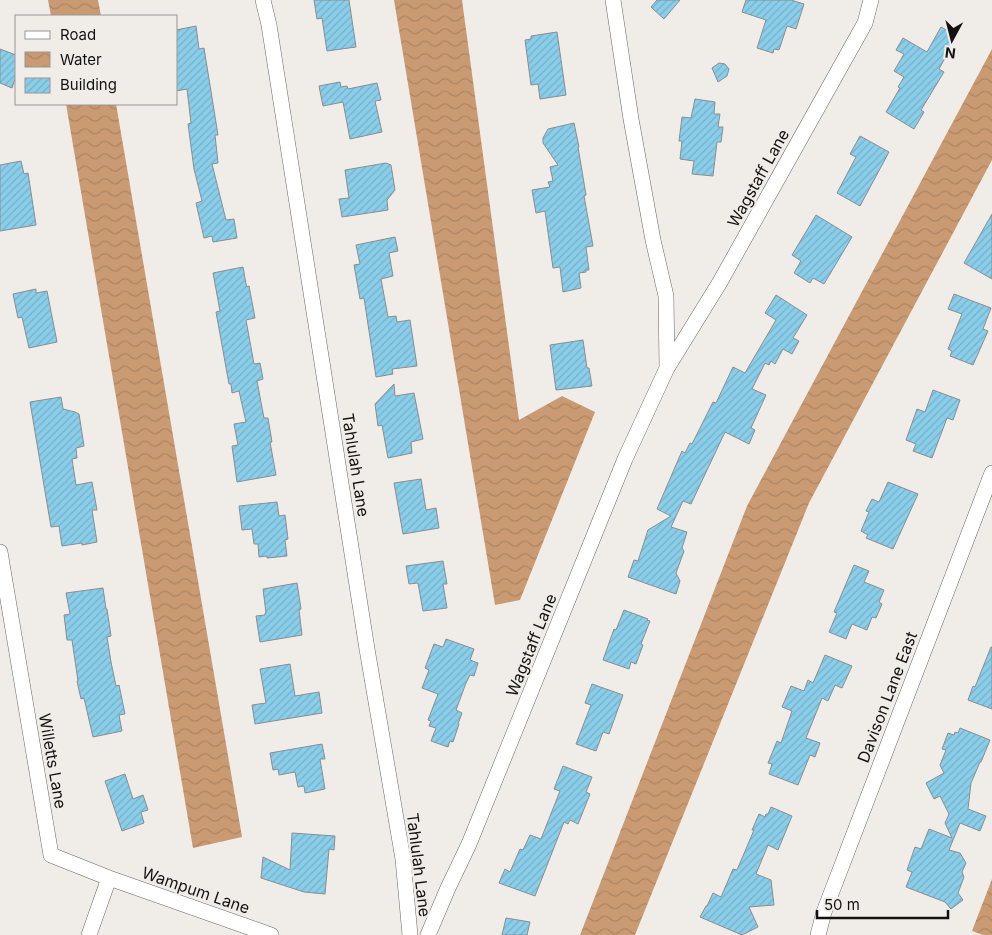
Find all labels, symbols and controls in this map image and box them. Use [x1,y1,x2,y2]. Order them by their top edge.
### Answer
legend [15,15,178,105]
north arrow [927,15,977,65]
text: Road [60,25,96,44]
text: N [944,44,957,62]
text: Water [60,50,102,69]
text: Building [60,75,117,94]
street label: Wagstaff Lane [723,125,793,231]
street label: Tahlulah Lane [338,412,374,518]
street label: Wagstaff Lane [501,591,561,699]
street label: Davison Lane East [853,629,921,765]
street label: Willetts Lane [35,712,71,810]
street label: Tahlulah Lane [403,812,435,918]
street label: Wampum Lane [140,862,252,918]
scale bar [817,888,948,920]
text: 50 m [824,895,860,914]

